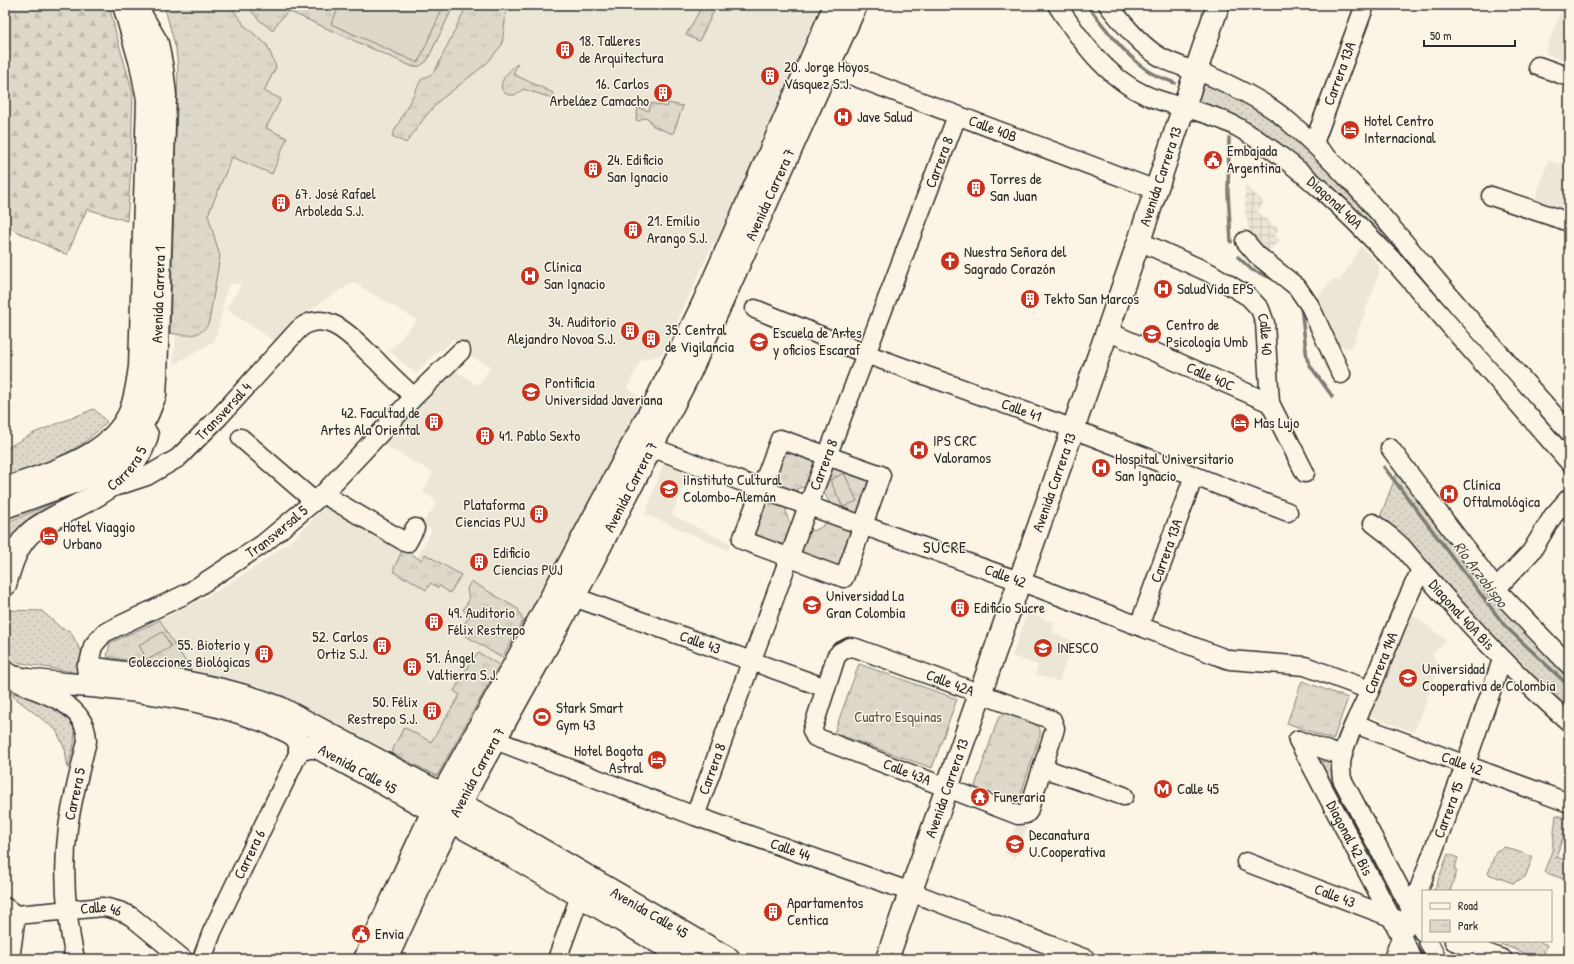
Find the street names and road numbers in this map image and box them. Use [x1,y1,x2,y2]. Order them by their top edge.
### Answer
street label: Carrera 13A [1318,38,1361,108]
street label: Calle 40B [966,110,1020,147]
street label: Avenida Carrera 13 [1134,124,1187,229]
street label: Carrera 8 [920,133,958,191]
street label: Avenida Carrera 7 [740,145,800,244]
street label: Diagonal 40A [1303,171,1368,234]
street label: Avenida Carrera 1 [146,246,170,343]
street label: Calle 40 [1252,310,1278,356]
street label: Calle 40C [1183,356,1238,396]
street label: Transversal 4 [190,377,256,445]
street label: Calle 41 [999,393,1044,426]
street label: Avenida Carrera 13 [1027,430,1081,535]
street label: Carrera 8 [804,436,843,493]
street label: Avenida Carrera 7 [598,438,662,535]
street label: Carrera 5 [102,442,152,496]
street label: Transversal 5 [241,499,313,563]
street label: Carrera 13A [1145,515,1188,585]
street label: Calle 42 [982,559,1029,593]
street label: Diagonal 40A Bis [1424,575,1500,655]
street label: Calle 43 [677,625,724,659]
street label: Carrera 14A [1359,628,1403,697]
street label: Calle 42A [923,664,978,702]
street label: Avenida Carrera 7 [444,723,510,820]
street label: Avenida Carrera 13 [919,735,974,840]
street label: Avenida Calle 45 [315,739,402,799]
street label: Carrera 8 [693,740,731,797]
street label: Calle 42 [1438,746,1486,780]
street label: Calle 43A [880,753,935,790]
street label: Carrera 5 [59,765,90,822]
street label: Carrera 15 [1428,778,1468,841]
street label: Diagonal 42 Bis [1322,797,1379,879]
street label: Carrera 6 [228,826,270,883]
street label: Calle 44 [768,832,814,866]
street label: Calle 43 [1311,878,1359,913]
street label: Avenida Calle 45 [607,881,693,943]
street label: Calle 46 [79,896,125,921]

